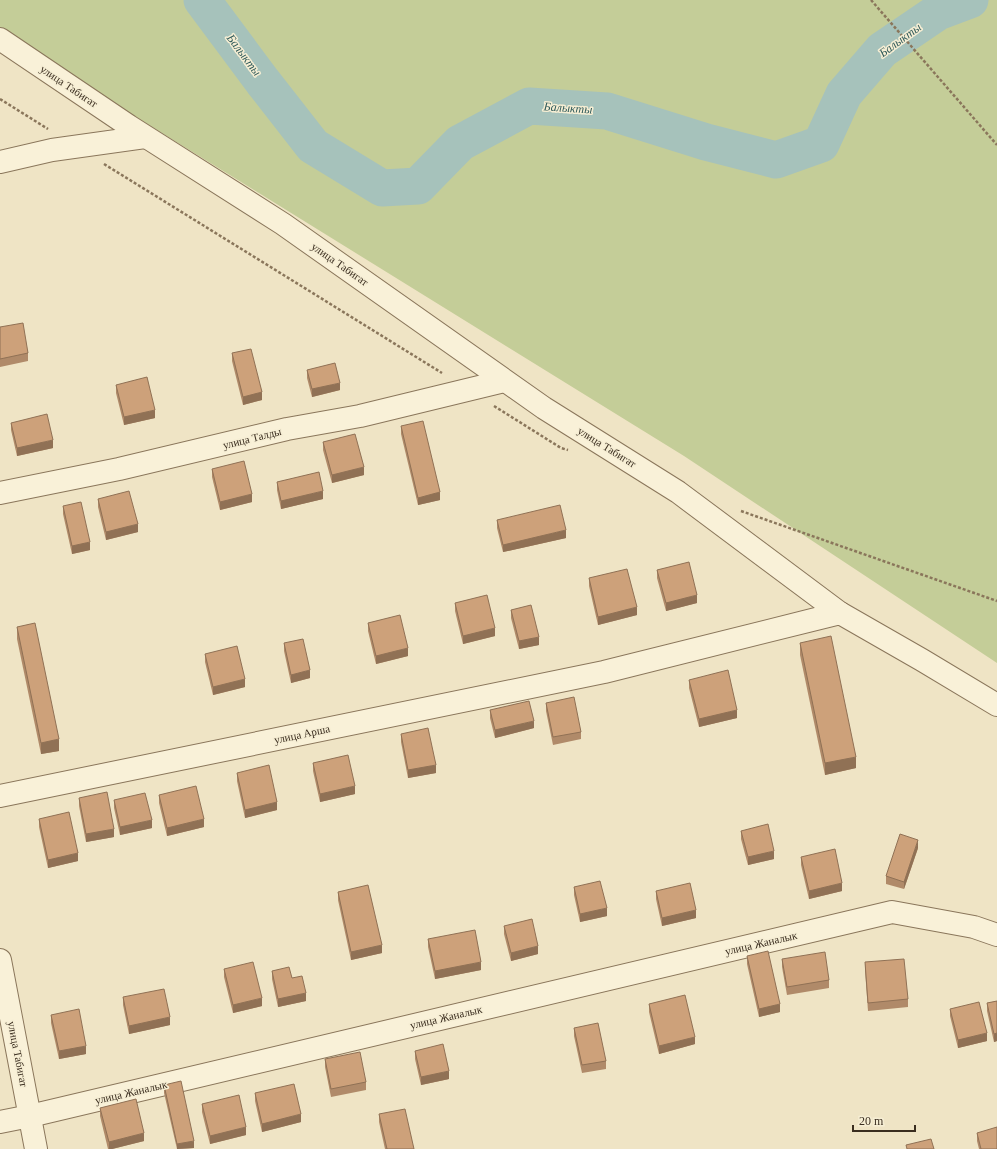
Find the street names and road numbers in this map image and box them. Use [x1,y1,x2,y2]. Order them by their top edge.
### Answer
street label: улица Табигат [38,62,100,110]
street label: улица Табигат [309,240,371,288]
street label: улица Табигат [576,424,639,470]
street label: улица Талды [222,425,283,451]
street label: улица Арша [273,722,331,746]
street label: улица Жаналык [724,929,799,957]
street label: улица Жаналык [409,1003,484,1031]
street label: улица Табигат [6,1020,30,1088]
street label: улица Жаналык [94,1078,169,1106]

